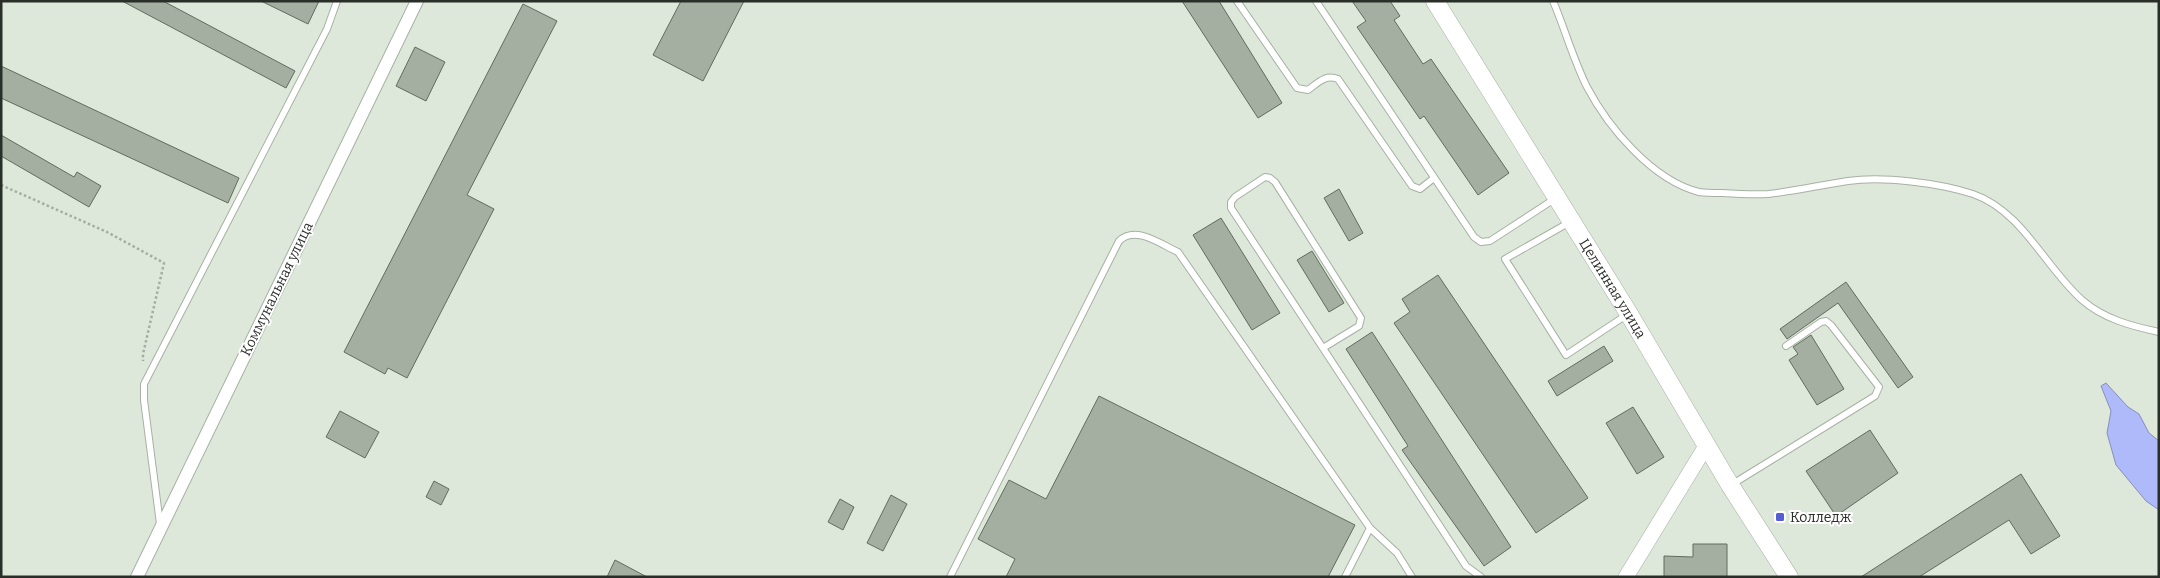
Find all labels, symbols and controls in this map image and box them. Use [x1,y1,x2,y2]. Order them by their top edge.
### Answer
street label: Коммунальная улица [237,219,317,359]
street label: Целинная улица [1576,235,1650,342]
place label: Колледж [1790,509,1852,526]
marker: Колледж [1774,511,1786,523]

